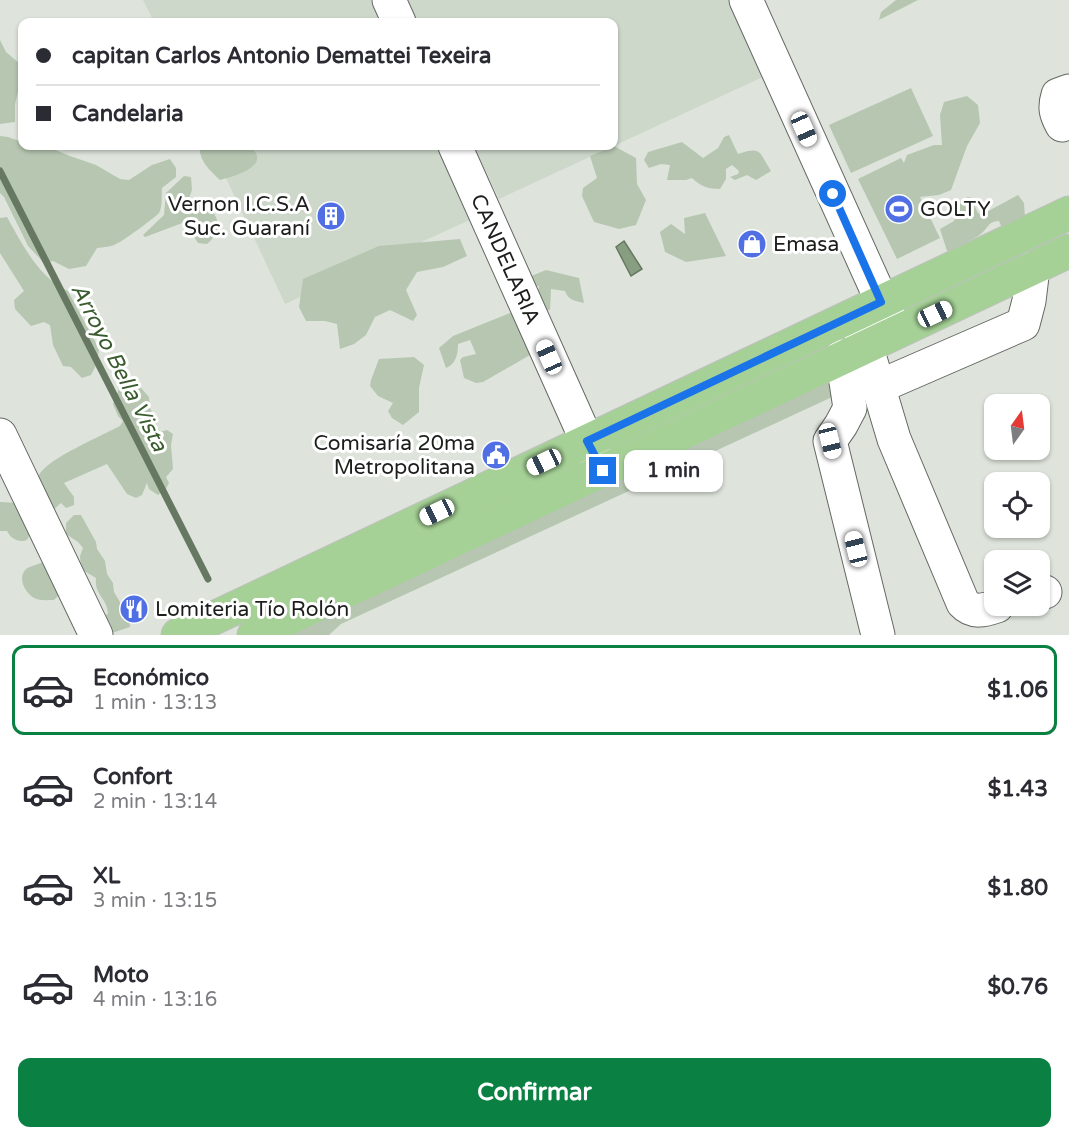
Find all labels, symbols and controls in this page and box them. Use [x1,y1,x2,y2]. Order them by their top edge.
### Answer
text: capitan Carlos Antonio Demattei Texeira [72,43,491,69]
text: Candelaria [72,101,184,127]
car [788,109,820,149]
route start [819,180,846,207]
street label: CANDELARIA [465,190,545,329]
place label: Vernon I.C.S.A Suc. Guaraní [168,192,310,241]
sports icon: GOLTY [883,193,915,225]
place label: GOLTY [920,197,991,222]
building icon: Vernon I.C.S.A Suc. Guaraní [315,200,347,232]
shop icon: Emasa [736,228,768,260]
place label: Emasa [773,232,839,257]
water label: Arroyo Bella Vista [65,279,173,456]
car [915,298,955,330]
car [533,337,565,377]
north arrow [984,394,1050,460]
map controls [984,394,1050,616]
car [817,421,843,461]
place label: Comisaría 20ma Metropolitana [314,431,475,480]
public building icon: Comisaría 20ma Metropolitana [480,439,512,471]
car [524,446,564,478]
callout: 1 min [624,450,723,492]
route end [589,457,616,484]
text: 1 min [647,459,700,483]
button: locate [984,472,1050,538]
car [417,496,457,528]
car [843,529,869,569]
button: layers [984,550,1050,616]
restaurant icon: Lomiteria Tío Rolón [118,593,150,625]
place label: Lomiteria Tío Rolón [155,597,349,622]
icon: car [21,663,75,717]
text: Económico [93,665,209,691]
text: $1.06 [987,677,1048,703]
text: 1 min · 13:13 [93,691,217,715]
icon: car [21,762,75,816]
text: Confort [93,764,172,790]
text: $1.43 [988,776,1048,802]
text: 2 min · 13:14 [93,790,217,814]
icon: car [21,861,75,915]
text: XL [93,863,120,889]
text: $1.80 [987,875,1048,901]
text: 3 min · 13:15 [93,889,217,913]
icon: car [21,960,75,1014]
text: Moto [93,962,149,988]
text: $0.76 [987,974,1048,1000]
text: 4 min · 13:16 [93,988,217,1012]
button: Confirmar [18,1058,1051,1127]

